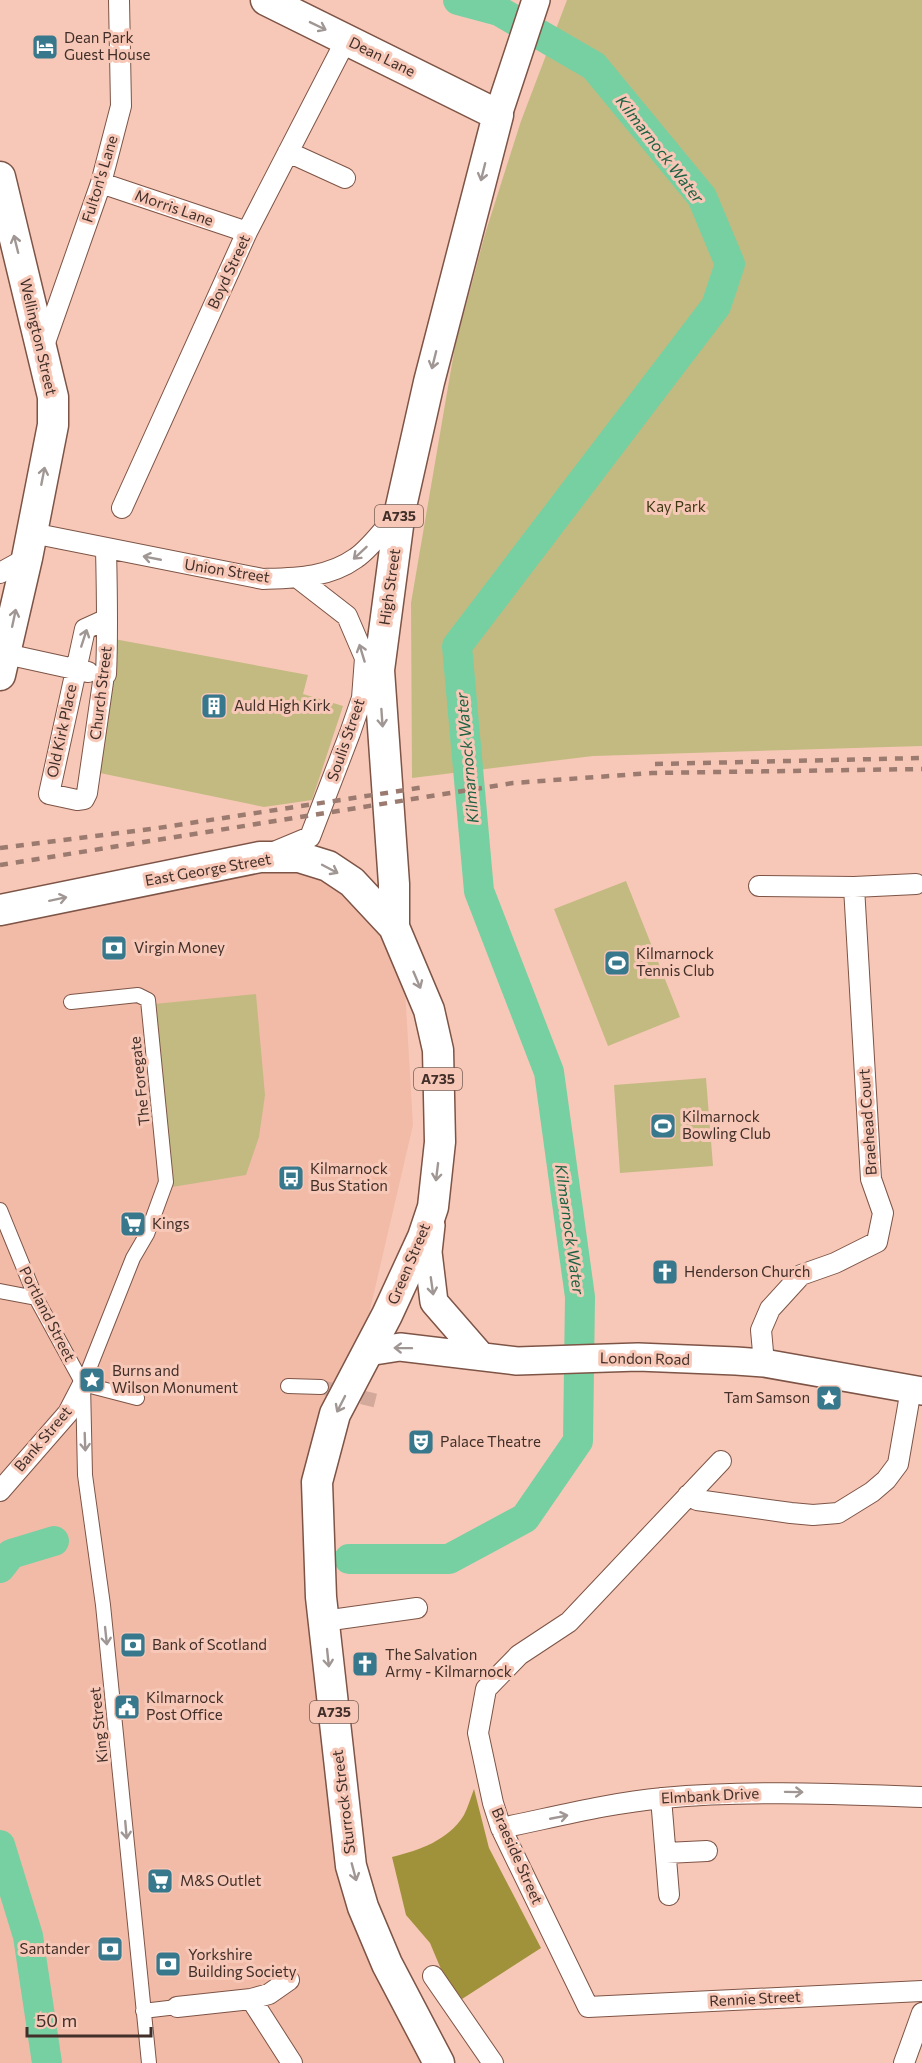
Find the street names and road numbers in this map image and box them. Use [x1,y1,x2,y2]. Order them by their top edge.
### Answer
street label: Dean Lane [346,32,418,80]
street label: Fulton's Lane [77,133,121,224]
street label: Morris Lane [133,185,216,229]
street label: Boyd Street [203,232,253,312]
street label: Wellington Street [17,277,61,397]
road number: A735 [375,505,423,527]
street label: High Street [375,547,403,626]
street label: Union Street [183,554,271,586]
street label: Church Street [85,645,115,741]
street label: Old Kirk Place [42,682,80,779]
street label: Soulis Street [323,696,368,783]
street label: East George Street [143,849,272,889]
street label: The Foregate [125,1035,153,1127]
road number: A735 [414,1068,462,1090]
street label: Braehead Court [854,1068,880,1176]
street label: Green Street [383,1220,433,1307]
street label: Portland Street [16,1263,80,1364]
street label: London Road [600,1348,690,1368]
street label: Bank Street [10,1402,75,1475]
street label: King Street [85,1686,111,1764]
road number: A735 [310,1701,358,1723]
street label: Sturrock Street [328,1749,358,1855]
street label: Elmbank Drive [660,1783,760,1807]
street label: Braeside Street [489,1805,547,1907]
street label: Rennie Street [709,1987,801,2009]

